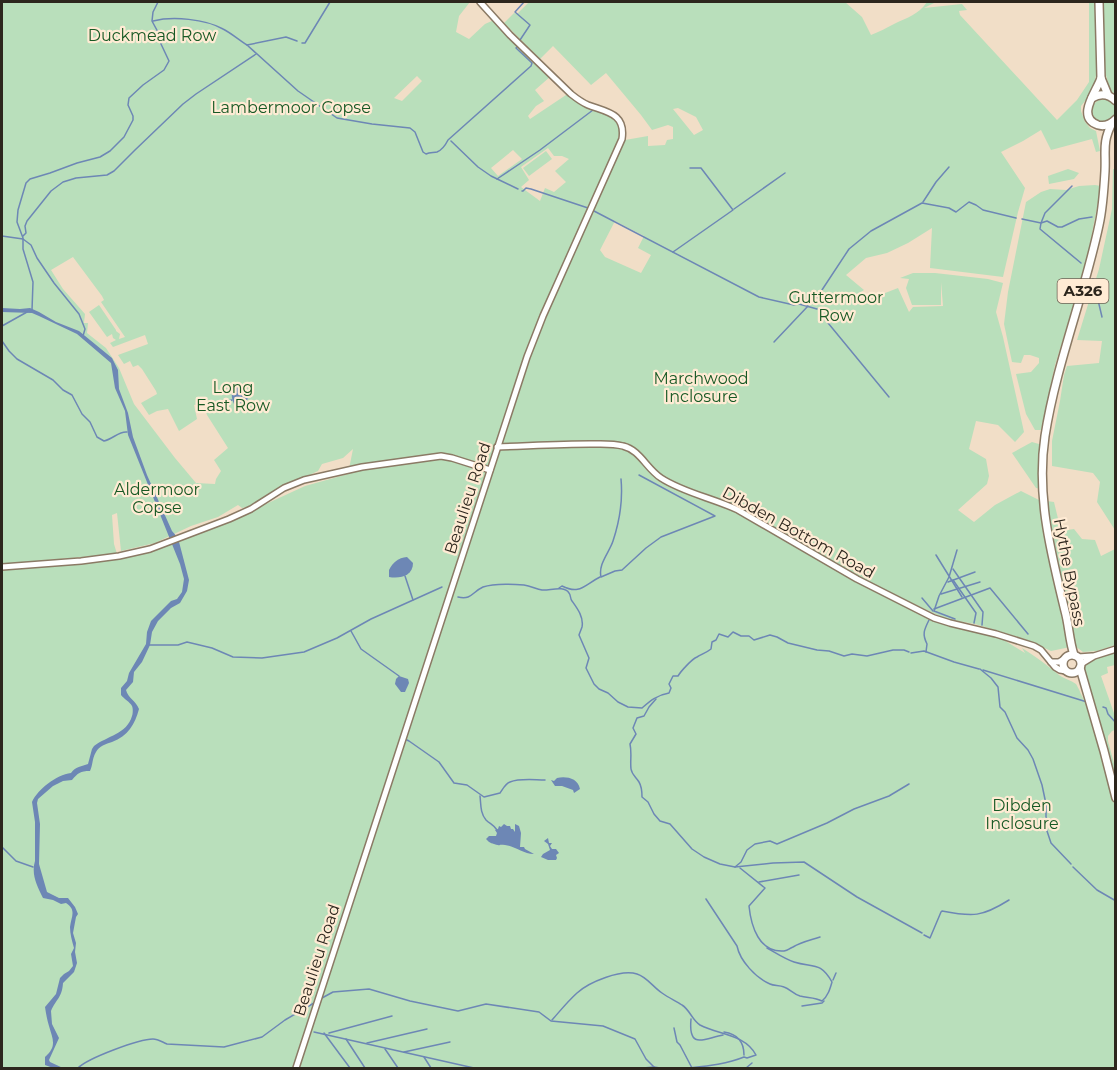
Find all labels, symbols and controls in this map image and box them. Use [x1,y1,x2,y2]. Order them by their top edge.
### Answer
park label: Duckmead Row [88,26,216,45]
park label: Lambermoor Copse [211,98,371,117]
road number: A326 [1058,279,1108,303]
park label: Guttermoor Row [788,288,884,325]
park label: Marchwood Inclosure [653,369,749,406]
park label: Long East Row [196,378,270,415]
street label: Beaulieu Road [440,440,495,557]
park label: Aldermoor Copse [114,480,200,517]
street label: Dibden Bottom Road [719,483,878,582]
street label: Hythe Bypass [1050,517,1089,628]
park label: Dibden Inclosure [985,796,1059,833]
street label: Beaulieu Road [289,902,344,1019]

